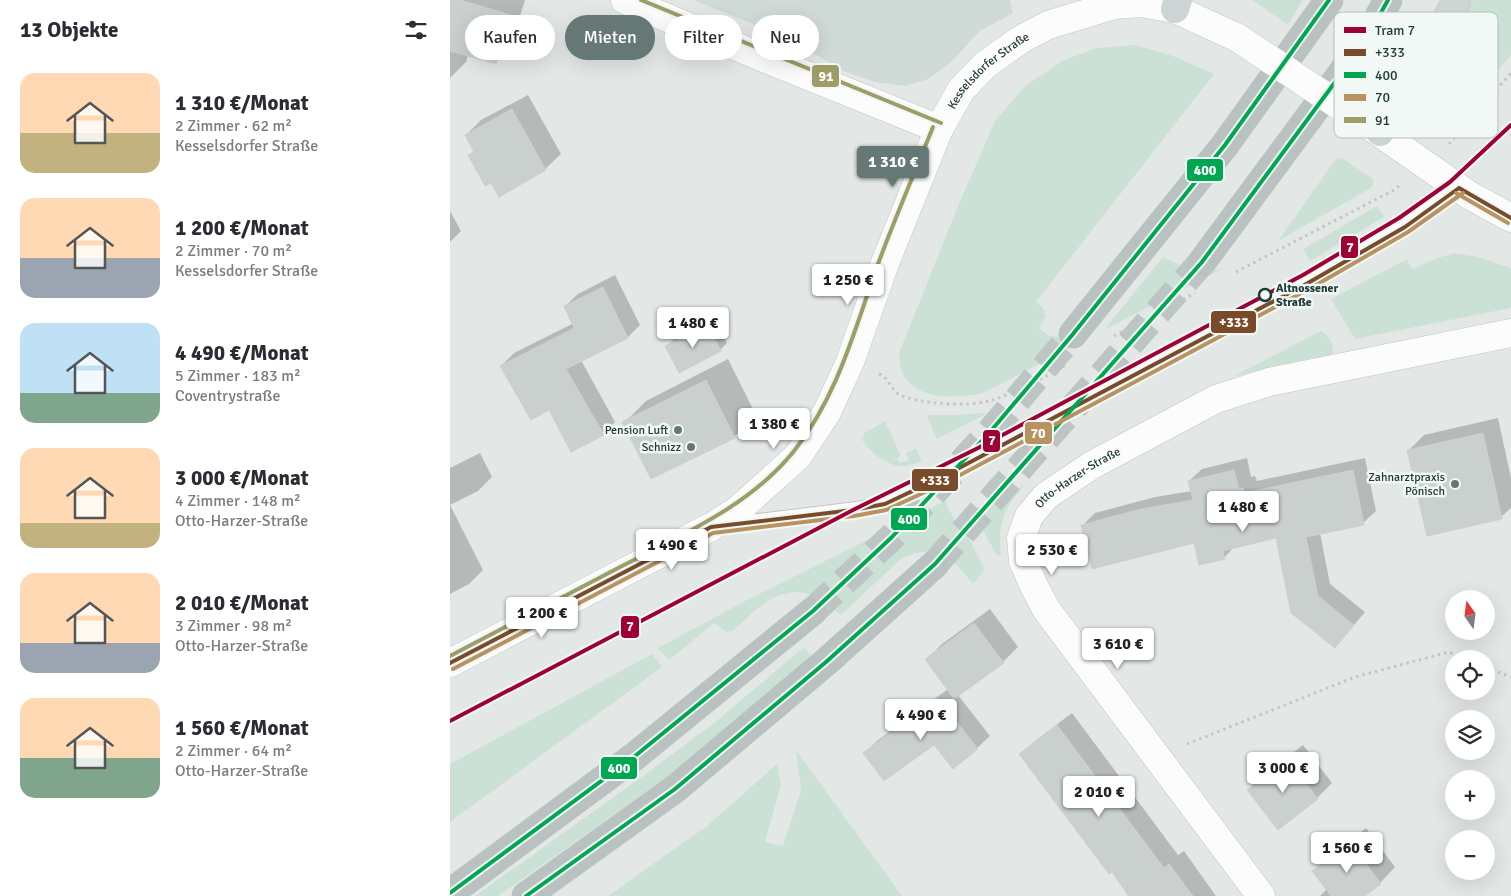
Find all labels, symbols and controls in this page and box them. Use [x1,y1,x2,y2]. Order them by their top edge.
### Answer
legend [1334,12,1498,138]
chip: Kaufen [465,15,555,60]
chip: Mieten [565,15,655,60]
chip: Filter [665,15,742,60]
chip: Neu [752,15,819,60]
icon: filters [402,16,430,44]
text: 13 Objekte [20,17,118,43]
text: Tram 7 [1375,22,1415,39]
street label: Kesselsdorfer Straße [945,29,1032,112]
text: +333 [1375,44,1405,61]
line badge: 91 [811,64,840,88]
text: 400 [1375,67,1398,84]
text: 91 [818,68,834,85]
text: 70 [1375,89,1390,106]
text: 1 310 €/Monat [175,90,309,116]
icon: home [60,93,120,153]
text: 91 [1375,112,1390,129]
text: 2 Zimmer · 62 m² [175,116,292,136]
text: Kesselsdorfer Straße [175,136,318,156]
pin: 1 310 € [847,146,939,188]
text: 1 310 € [868,152,918,172]
line badge: 400 [1186,158,1224,182]
text: 400 [1194,162,1217,179]
text: 1 200 €/Monat [175,215,309,241]
icon: home [60,218,120,278]
line badge: 7 [1340,235,1359,259]
text: 7 [1346,239,1354,256]
text: 2 Zimmer · 70 m² [175,241,292,261]
text: Kesselsdorfer Straße [175,261,318,281]
pin: 1 250 € [802,264,894,306]
text: 1 250 € [823,270,873,290]
place label: Altnossener Straße [1276,281,1339,310]
marker: Altnossener Straße [1258,288,1272,302]
pin: 1 480 € [647,306,739,349]
line badge: +333 [1210,310,1257,334]
text: 1 480 € [668,313,718,333]
text: +333 [1219,314,1249,331]
text: 4 490 €/Monat [175,340,309,366]
icon: home [60,343,120,403]
text: 5 Zimmer · 183 m² [175,366,301,386]
text: Coventrystraße [175,386,280,406]
pin: 1 380 € [728,408,820,450]
text: 1 380 € [749,414,799,434]
line badge: 70 [1024,421,1053,445]
place label: Pension Luft [605,423,668,438]
marker: Pension Luft [672,424,684,436]
text: 70 [1030,425,1046,442]
line badge: 7 [982,429,1001,453]
text: 7 [988,432,996,449]
place label: Schnizz [642,440,681,455]
marker: Schnizz [685,441,697,453]
street label: Otto-Harzer-Straße [1032,444,1123,512]
text: 3 000 €/Monat [175,465,309,491]
icon: home [60,468,120,528]
line badge: +333 [911,468,959,492]
place label: Zahnarztpraxis Pönisch [1368,470,1445,499]
text: +333 [920,472,950,489]
marker: Zahnarztpraxis Pönisch [1449,478,1461,490]
pin: 1 480 € [1197,490,1289,533]
text: 4 Zimmer · 148 m² [175,491,301,511]
text: 1 480 € [1218,497,1268,517]
line badge: 400 [890,507,928,531]
text: Otto-Harzer-Straße [175,511,308,531]
text: 400 [898,511,921,528]
pin: 1 490 € [626,528,718,571]
pin: 2 530 € [1006,534,1098,576]
text: 1 490 € [647,535,697,555]
text: 2 530 € [1027,540,1077,560]
text: 2 010 €/Monat [175,590,309,616]
north arrow [1445,590,1495,640]
map controls [1445,590,1495,880]
icon: home [60,593,120,653]
pin: 1 200 € [496,596,588,639]
text: 1 200 € [517,603,567,623]
line badge: 7 [620,615,640,639]
text: 3 Zimmer · 98 m² [175,616,292,636]
text: 7 [626,618,634,635]
pin: 3 610 € [1072,628,1164,670]
text: 3 610 € [1093,634,1143,654]
text: Otto-Harzer-Straße [175,636,308,656]
button: locate [1445,650,1495,700]
pin: 4 490 € [875,698,967,741]
text: 4 490 € [896,705,946,725]
button: layers [1445,710,1495,760]
text: 1 560 €/Monat [175,715,309,741]
icon: home [60,718,120,778]
text: 2 Zimmer · 64 m² [175,741,292,761]
pin: 3 000 € [1237,752,1329,794]
line badge: 400 [600,756,638,780]
text: 3 000 € [1258,758,1308,778]
text: 400 [608,760,631,777]
text: Otto-Harzer-Straße [175,761,308,781]
button: + [1445,770,1495,820]
pin: 2 010 € [1053,776,1145,818]
text: 2 010 € [1074,782,1124,802]
button: − [1445,830,1495,880]
pin: 1 560 € [1301,832,1393,874]
text: 1 560 € [1322,838,1372,858]

